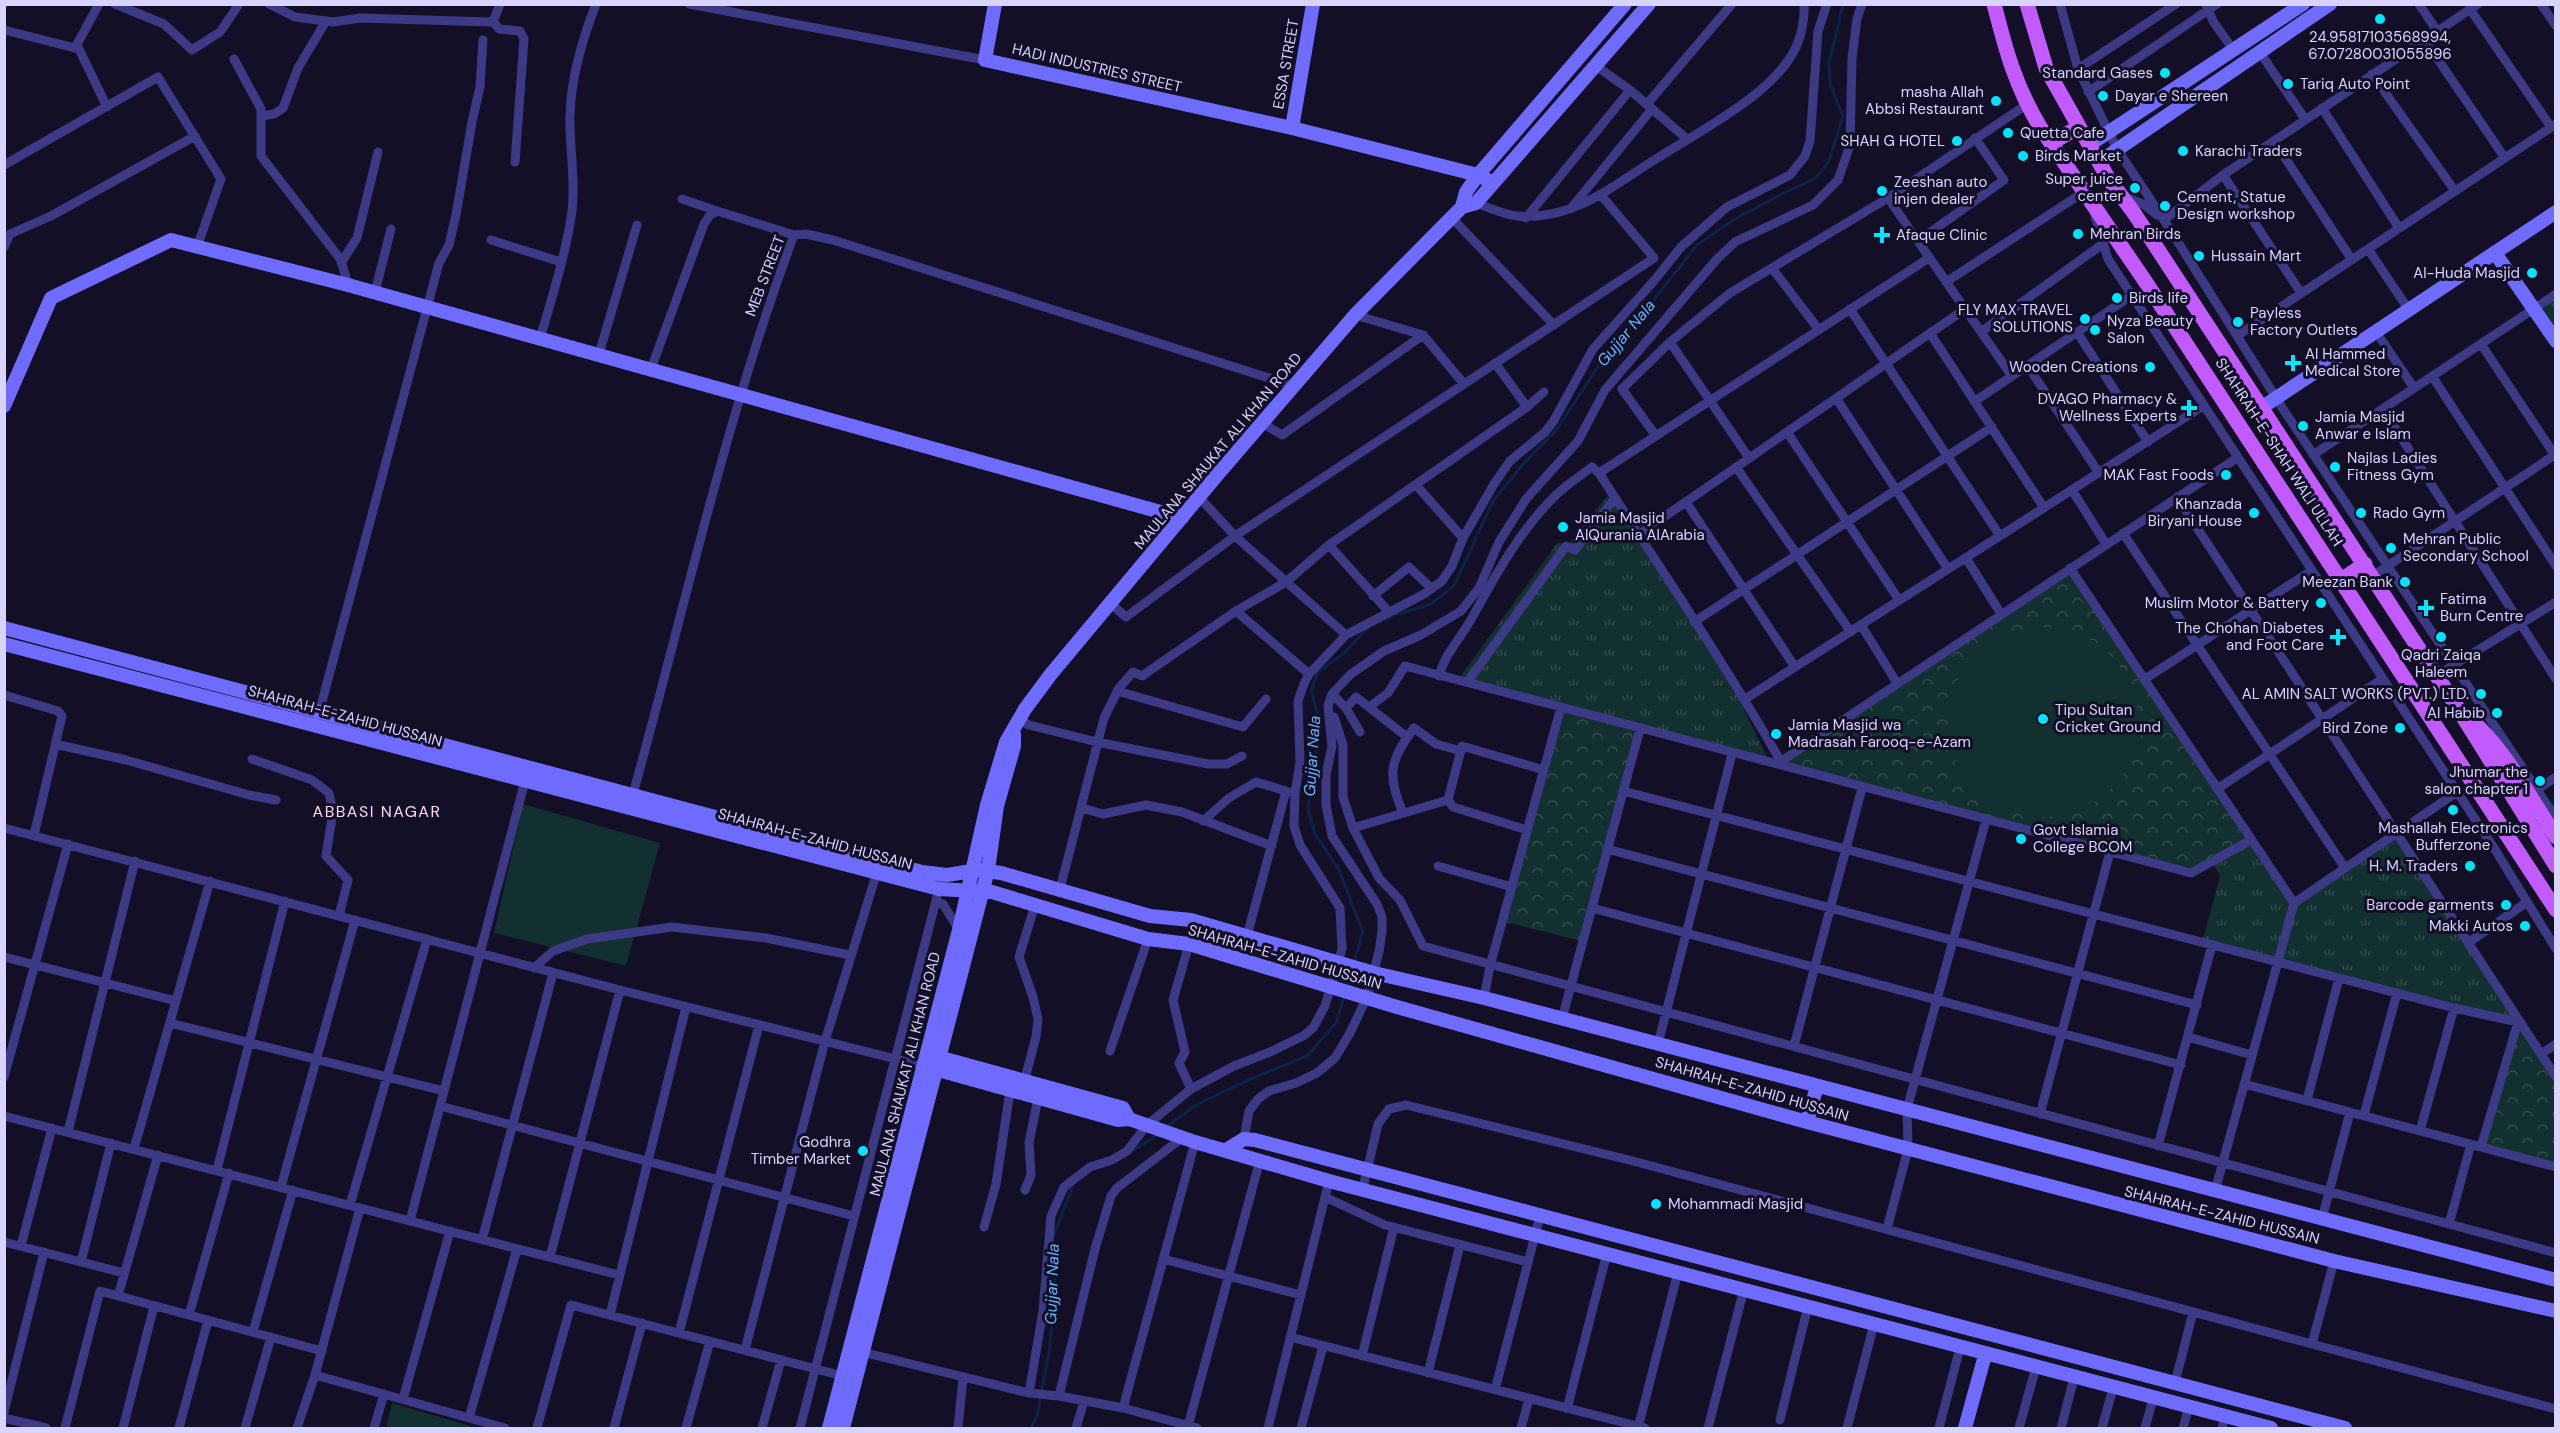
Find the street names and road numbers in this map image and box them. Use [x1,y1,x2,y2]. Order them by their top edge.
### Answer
street label: ESSA STREET [1268,17,1304,111]
street label: HADI INDUSTRIES STREET [1010,39,1184,97]
street label: MEB STREET [740,233,790,319]
street label: MAULANA SHAUKAT ALI KHAN ROAD [1130,348,1306,554]
street label: SHAHRAH-E-SHAH WALI ULLAH [2211,354,2347,550]
street label: SHAHRAH-E-ZAHID HUSSAIN [246,680,444,752]
street label: SHAHRAH-E-ZAHID HUSSAIN [716,803,914,875]
street label: SHAHRAH-E-ZAHID HUSSAIN [1186,920,1384,994]
street label: MAULANA SHAUKAT ALI KHAN ROAD [865,950,945,1198]
street label: SHAHRAH-E-ZAHID HUSSAIN [1653,1052,1851,1126]
street label: SHAHRAH-E-ZAHID HUSSAIN [2122,1181,2322,1249]

